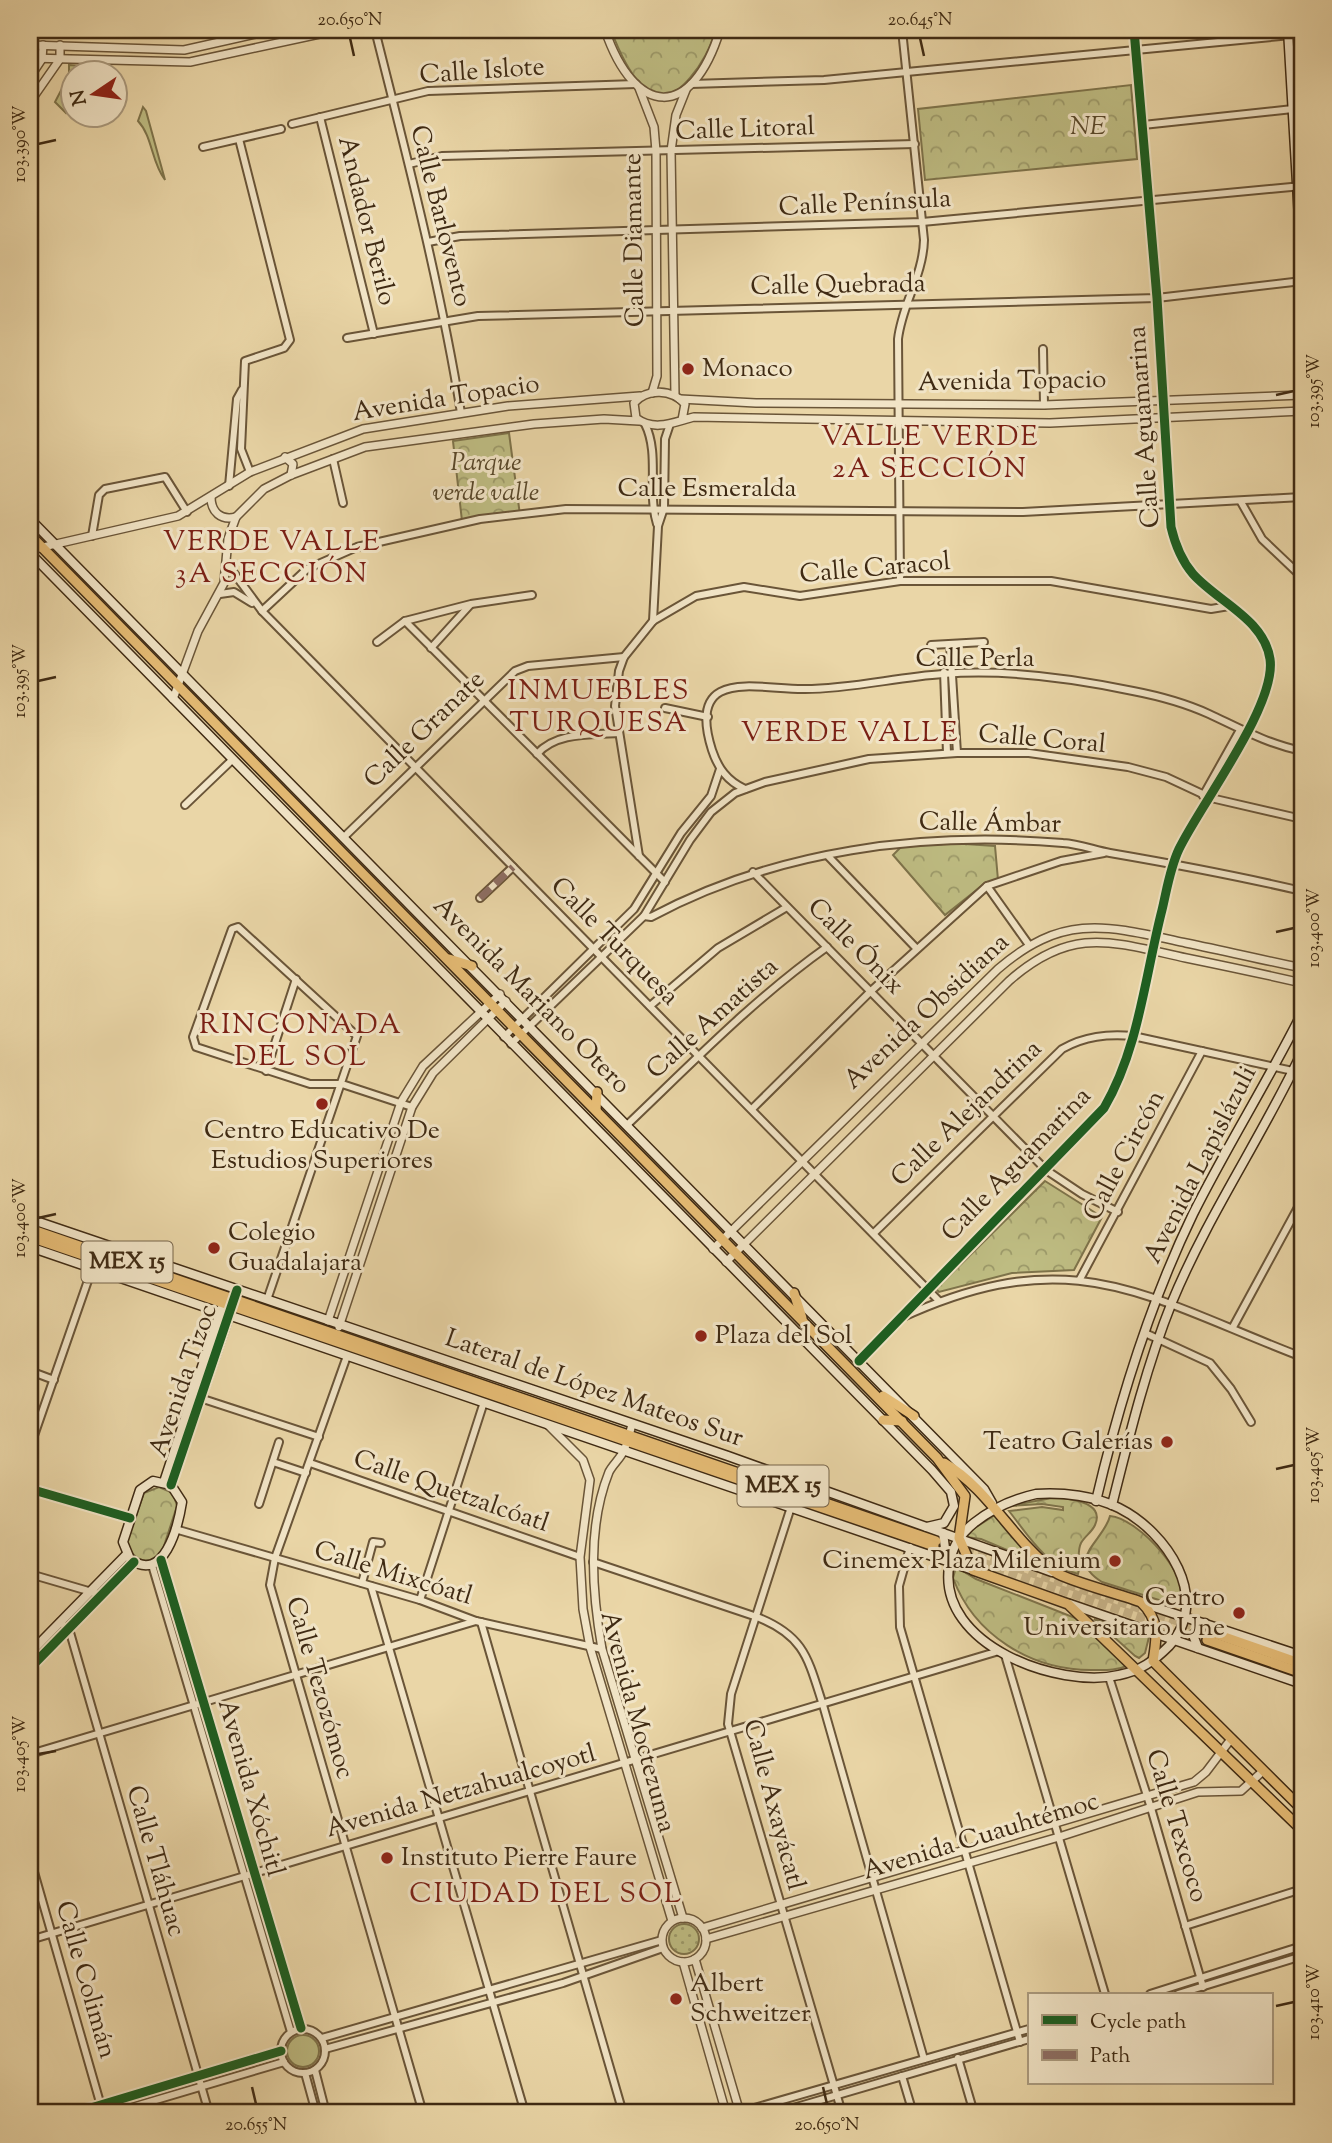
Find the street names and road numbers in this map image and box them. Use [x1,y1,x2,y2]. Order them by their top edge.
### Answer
street label: Calle Islote [418,49,546,95]
street label: Calle Litoral [675,109,815,151]
street label: Calle Barlovento [400,121,480,311]
street label: Andador Berilo [327,132,405,310]
street label: Calle Diamante [615,153,655,327]
street label: Calle Península [778,181,952,227]
street label: Calle Quebrada [750,266,926,306]
street label: Calle Aguamarina [1119,325,1171,529]
street label: Avenida Topacio [917,362,1107,402]
street label: Avenida Topacio [350,366,542,432]
street label: Calle Esmeralda [617,471,797,508]
street label: Calle Caracol [798,544,952,594]
street label: Calle Perla [915,641,1035,678]
street label: Calle Granate [356,663,494,797]
street label: Calle Coral [977,716,1107,764]
street label: Calle Ámbar [918,804,1062,844]
street label: Calle Turquesa [541,869,687,1015]
street label: Avenida Mariano Otero [424,889,638,1103]
street label: Calle Ónix [798,890,912,1004]
street label: Avenida Obsidiana [836,925,1018,1099]
street label: Calle Amatista [639,950,787,1088]
street label: Calle Alejandrina [883,1032,1051,1196]
street label: Avenida Lapislázuli [1135,1060,1267,1270]
street label: Calle Aguamarina [933,1079,1101,1251]
street label: Calle Circón [1075,1084,1175,1228]
road number: MEX 15 [82,1242,172,1282]
street label: Avenida Tizoc [141,1299,228,1463]
street label: Lateral de López Mateos Sur [440,1320,748,1458]
street label: Calle Quetzalcóatl [348,1441,554,1543]
road number: MEX 15 [738,1466,828,1506]
street label: Calle Mixcóatl [309,1532,477,1616]
street label: Calle Tezozómoc [275,1593,363,1784]
street label: Avenida Moctezuma [590,1607,684,1837]
street label: Avenida Xóchitl [207,1695,293,1881]
street label: Calle Axayácatl [732,1715,814,1895]
street label: Avenida Netzahualcoyotl [322,1736,600,1848]
street label: Calle Texcoco [1135,1745,1217,1907]
street label: Calle Tláhuac [116,1781,194,1941]
street label: Avenida Cuauhtémoc [858,1783,1104,1890]
street label: Calle Colimán [45,1897,125,2063]

